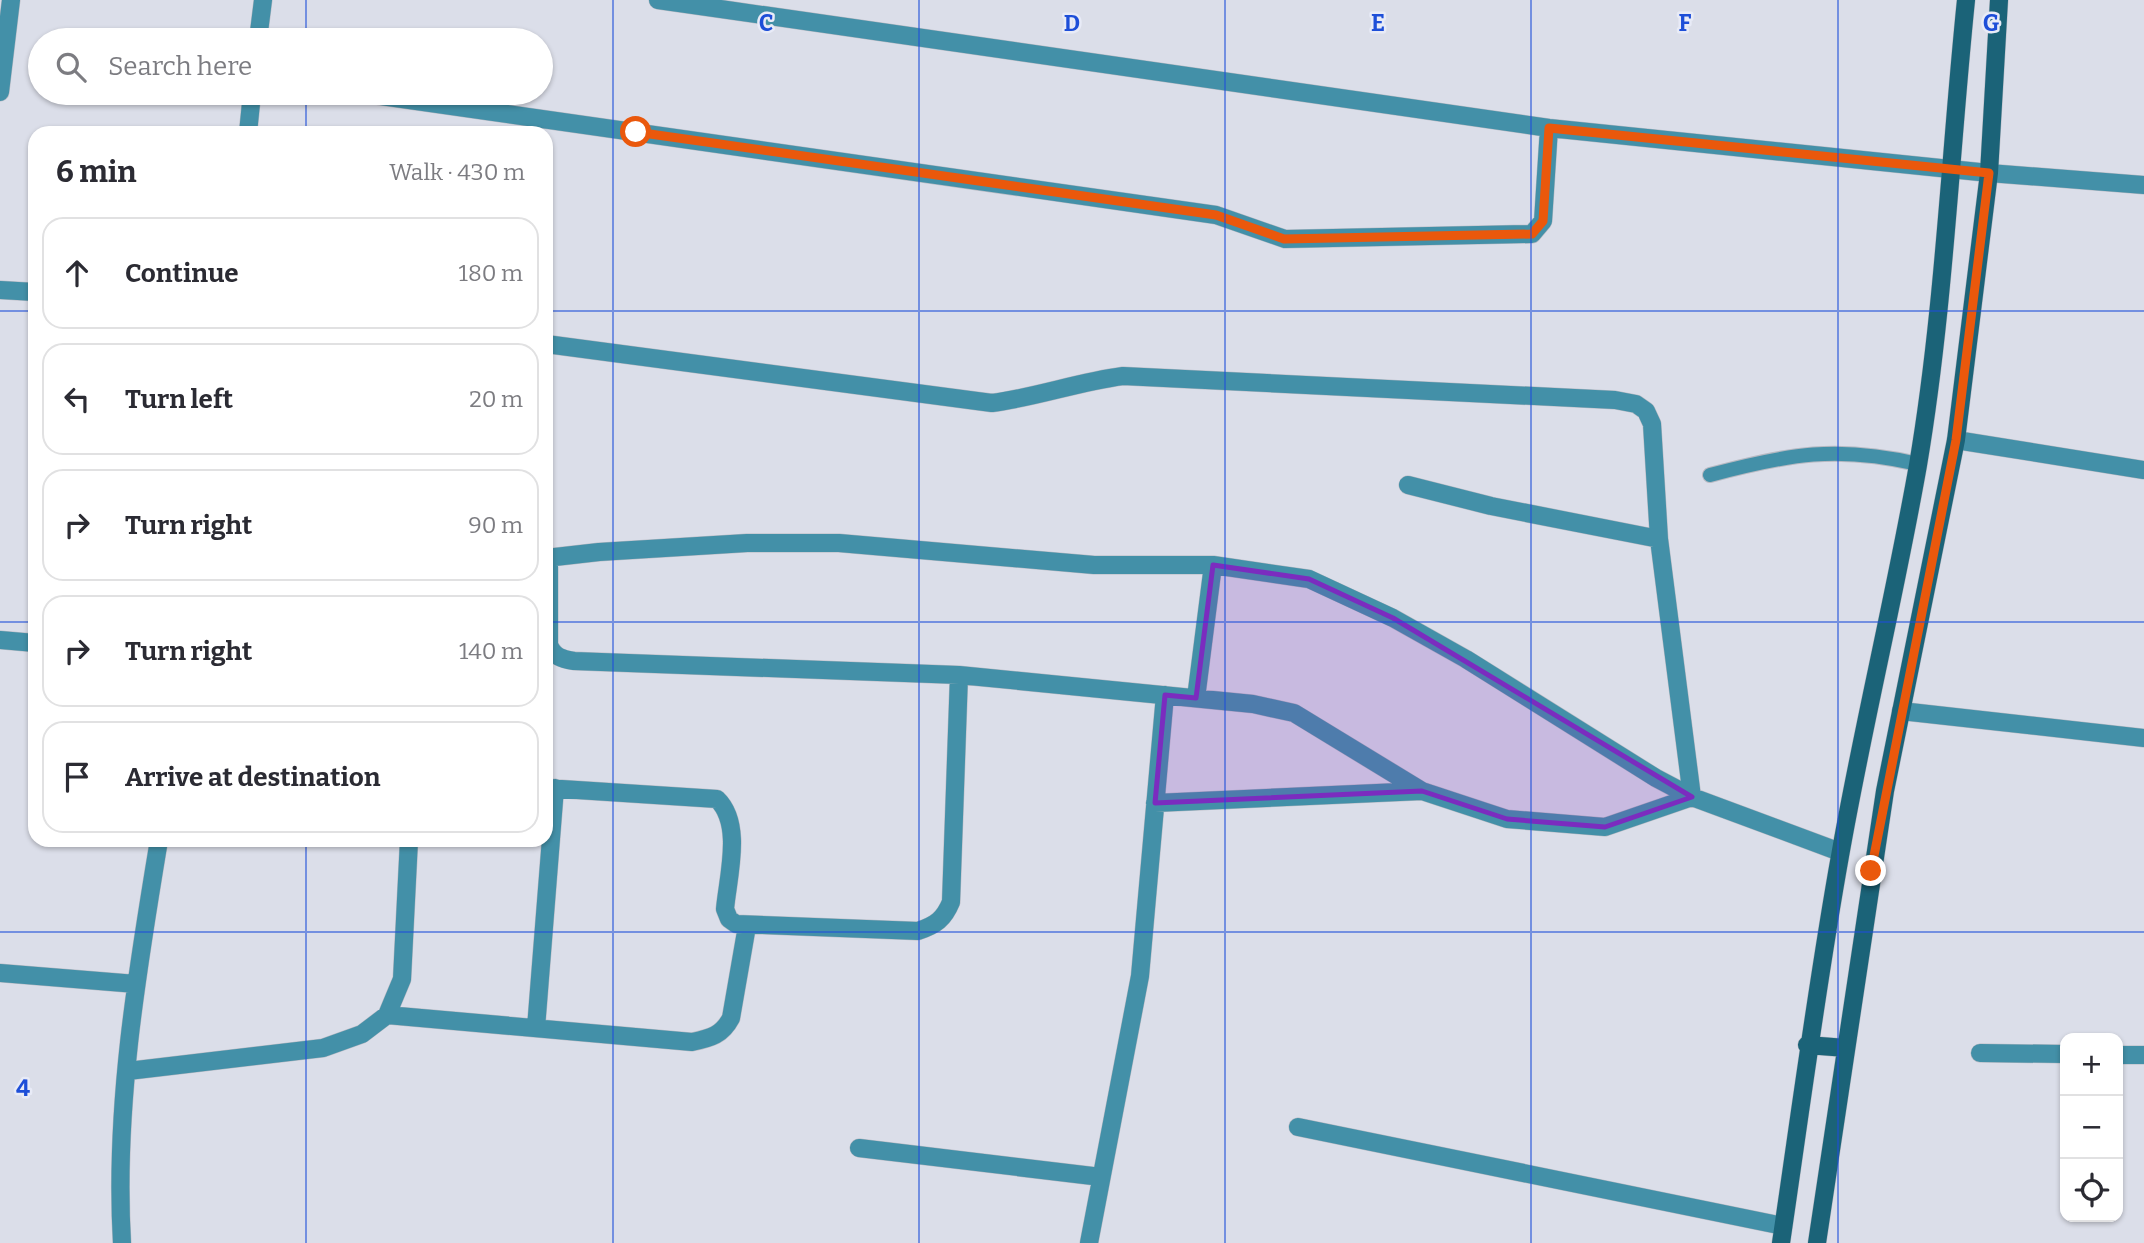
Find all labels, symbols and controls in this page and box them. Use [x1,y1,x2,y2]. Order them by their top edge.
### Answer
text: C [759,9,773,37]
text: D [1064,9,1080,37]
text: E [1371,9,1385,37]
text: F [1679,9,1692,37]
text: G [1983,9,2000,37]
search box [28,28,553,105]
icon: search [52,48,90,86]
text: Search here [108,51,252,82]
route start [620,116,651,147]
text: 6 min [56,154,137,190]
text: Walk · 430 m [389,158,525,186]
icon: ahead [58,254,96,292]
text: Continue [125,258,239,289]
text: 180 m [459,259,523,287]
icon: left [58,380,96,418]
text: Turn left [125,384,233,415]
text: 20 m [469,385,523,413]
icon: right [58,506,96,544]
text: Turn right [125,510,252,541]
text: 90 m [468,511,523,539]
icon: right [58,632,96,670]
text: Turn right [125,636,252,667]
text: 140 m [459,637,523,665]
icon: arrive [58,758,96,796]
text: Arrive at destination [125,762,380,793]
route end [1855,855,1886,886]
map controls [2060,1033,2123,1222]
button: + [2060,1033,2123,1096]
text: 4 [16,1074,30,1102]
button: − [2060,1096,2123,1159]
button: locate [2060,1159,2123,1222]

